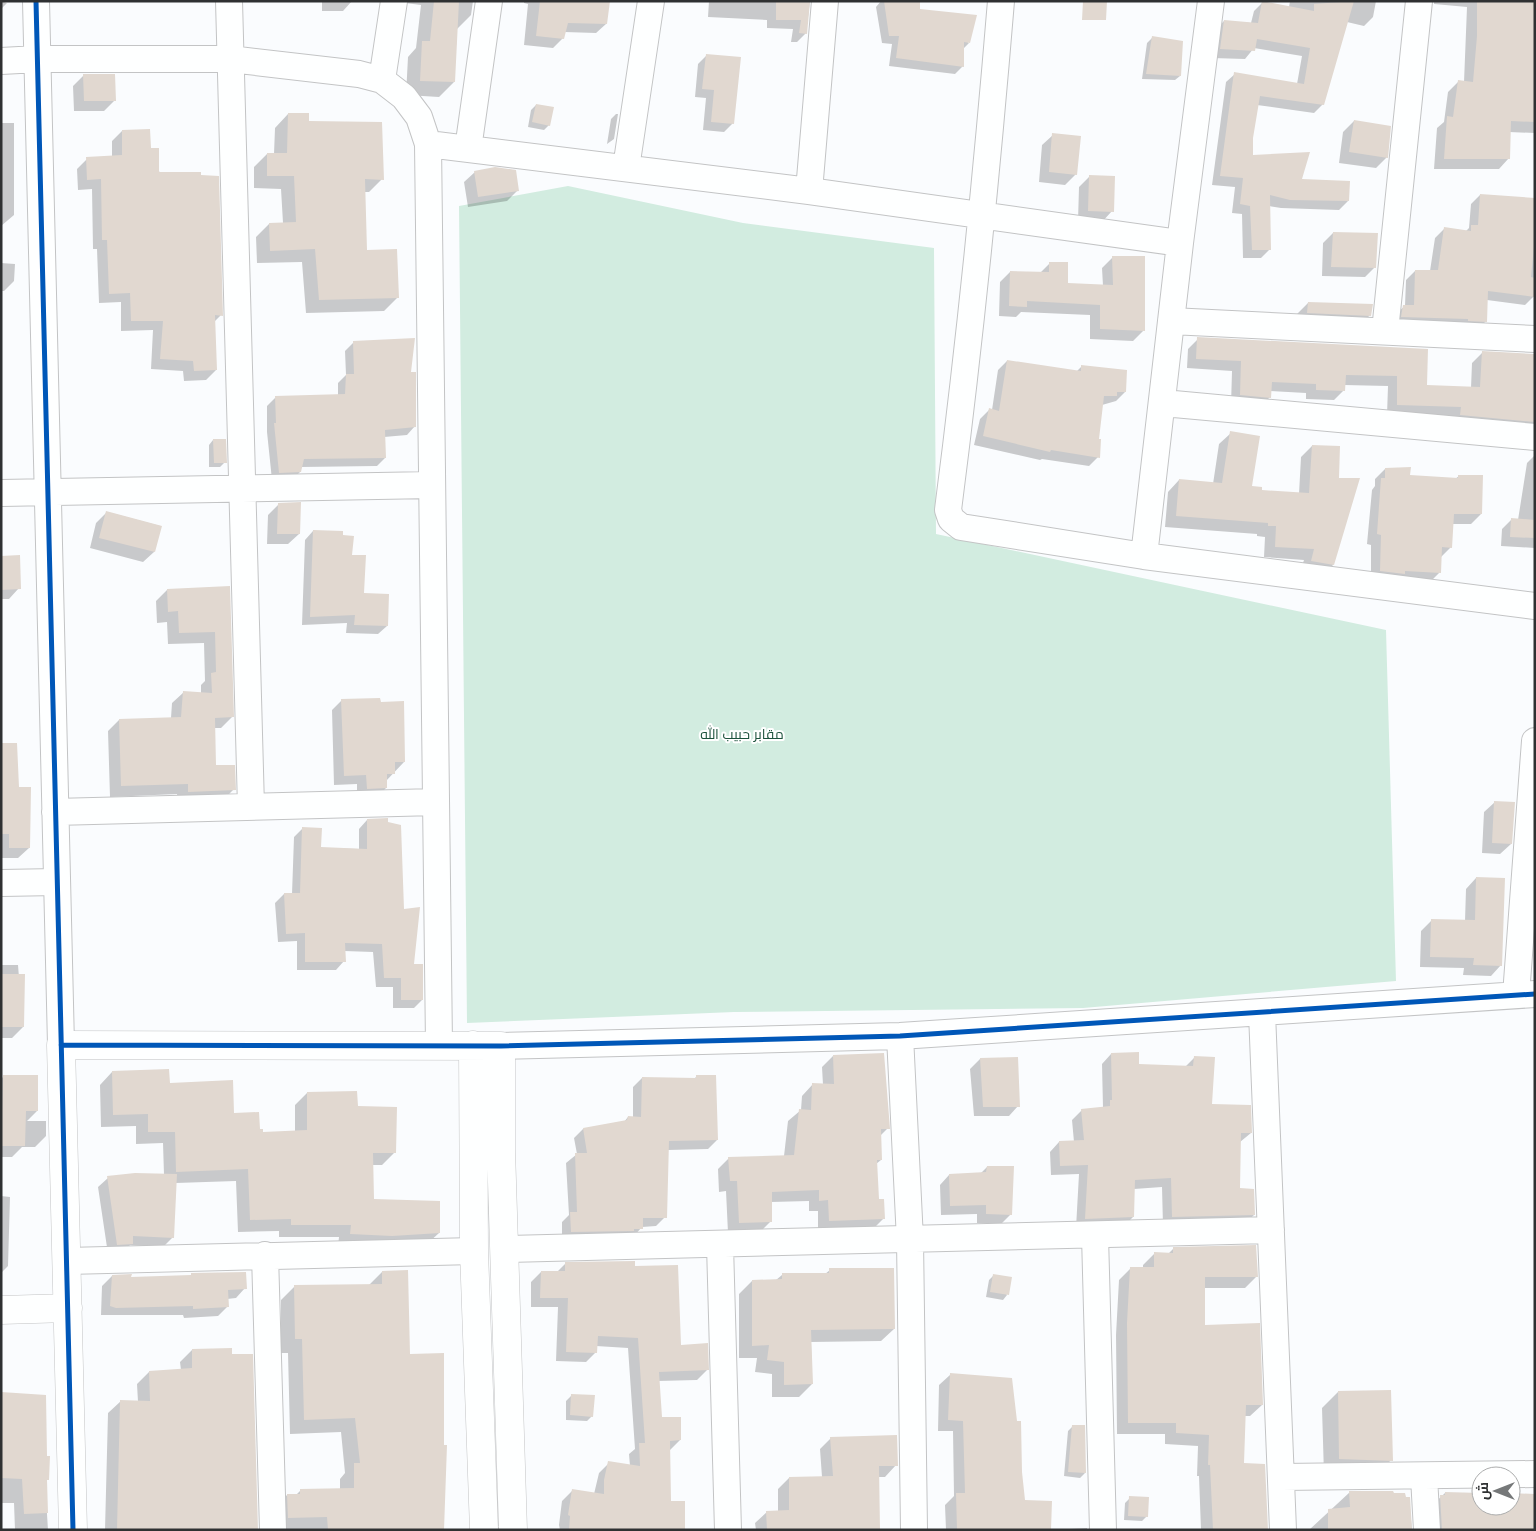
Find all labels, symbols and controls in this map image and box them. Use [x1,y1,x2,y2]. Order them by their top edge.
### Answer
park label: مقابر حبيب الله [700,725,784,743]
north arrow [1471,1466,1521,1516]
text: ش [1474,1482,1492,1500]

